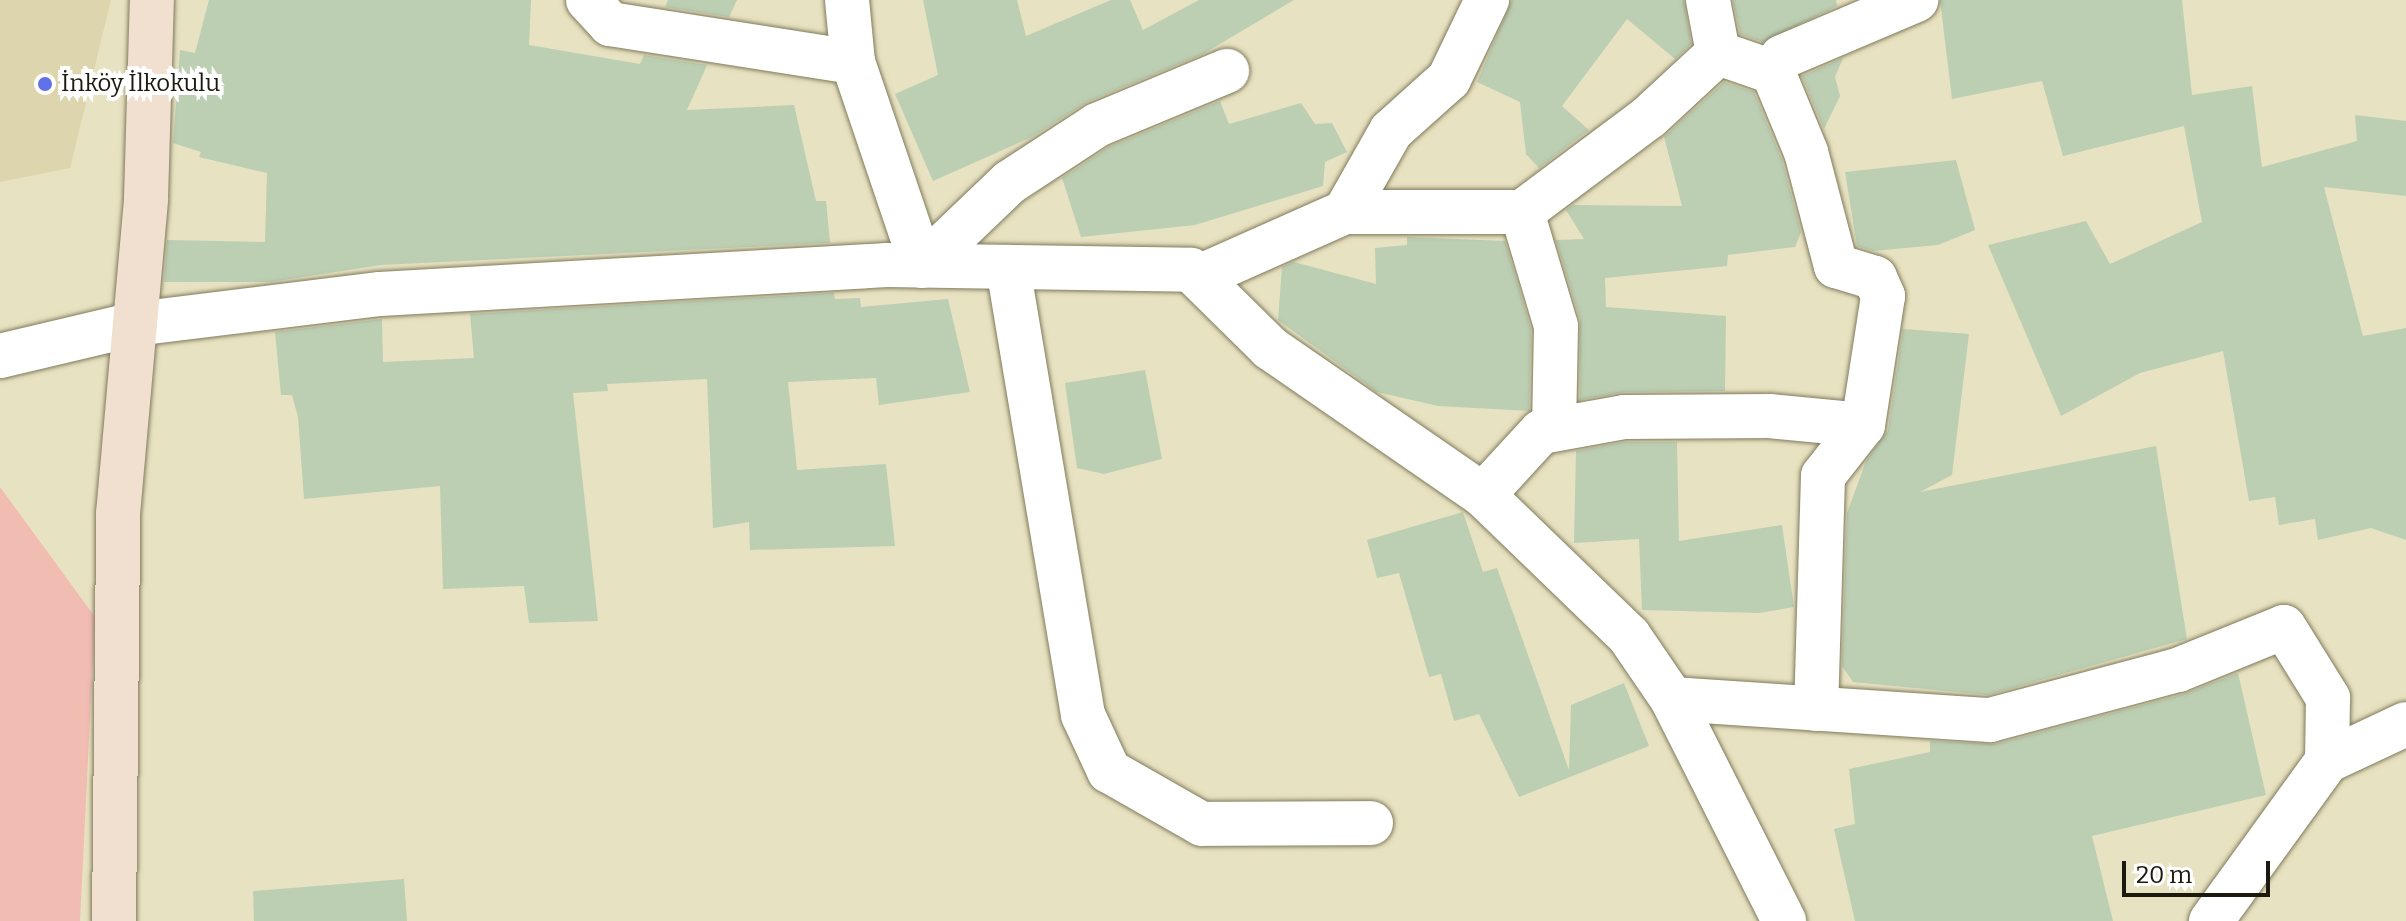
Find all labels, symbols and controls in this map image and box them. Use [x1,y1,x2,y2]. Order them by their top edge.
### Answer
place label: İnköy İlkokulu [61,70,220,98]
marker: İnköy İlkokulu [36,75,54,93]
scale bar [2126,845,2274,895]
text: 20 m [2136,861,2192,889]

